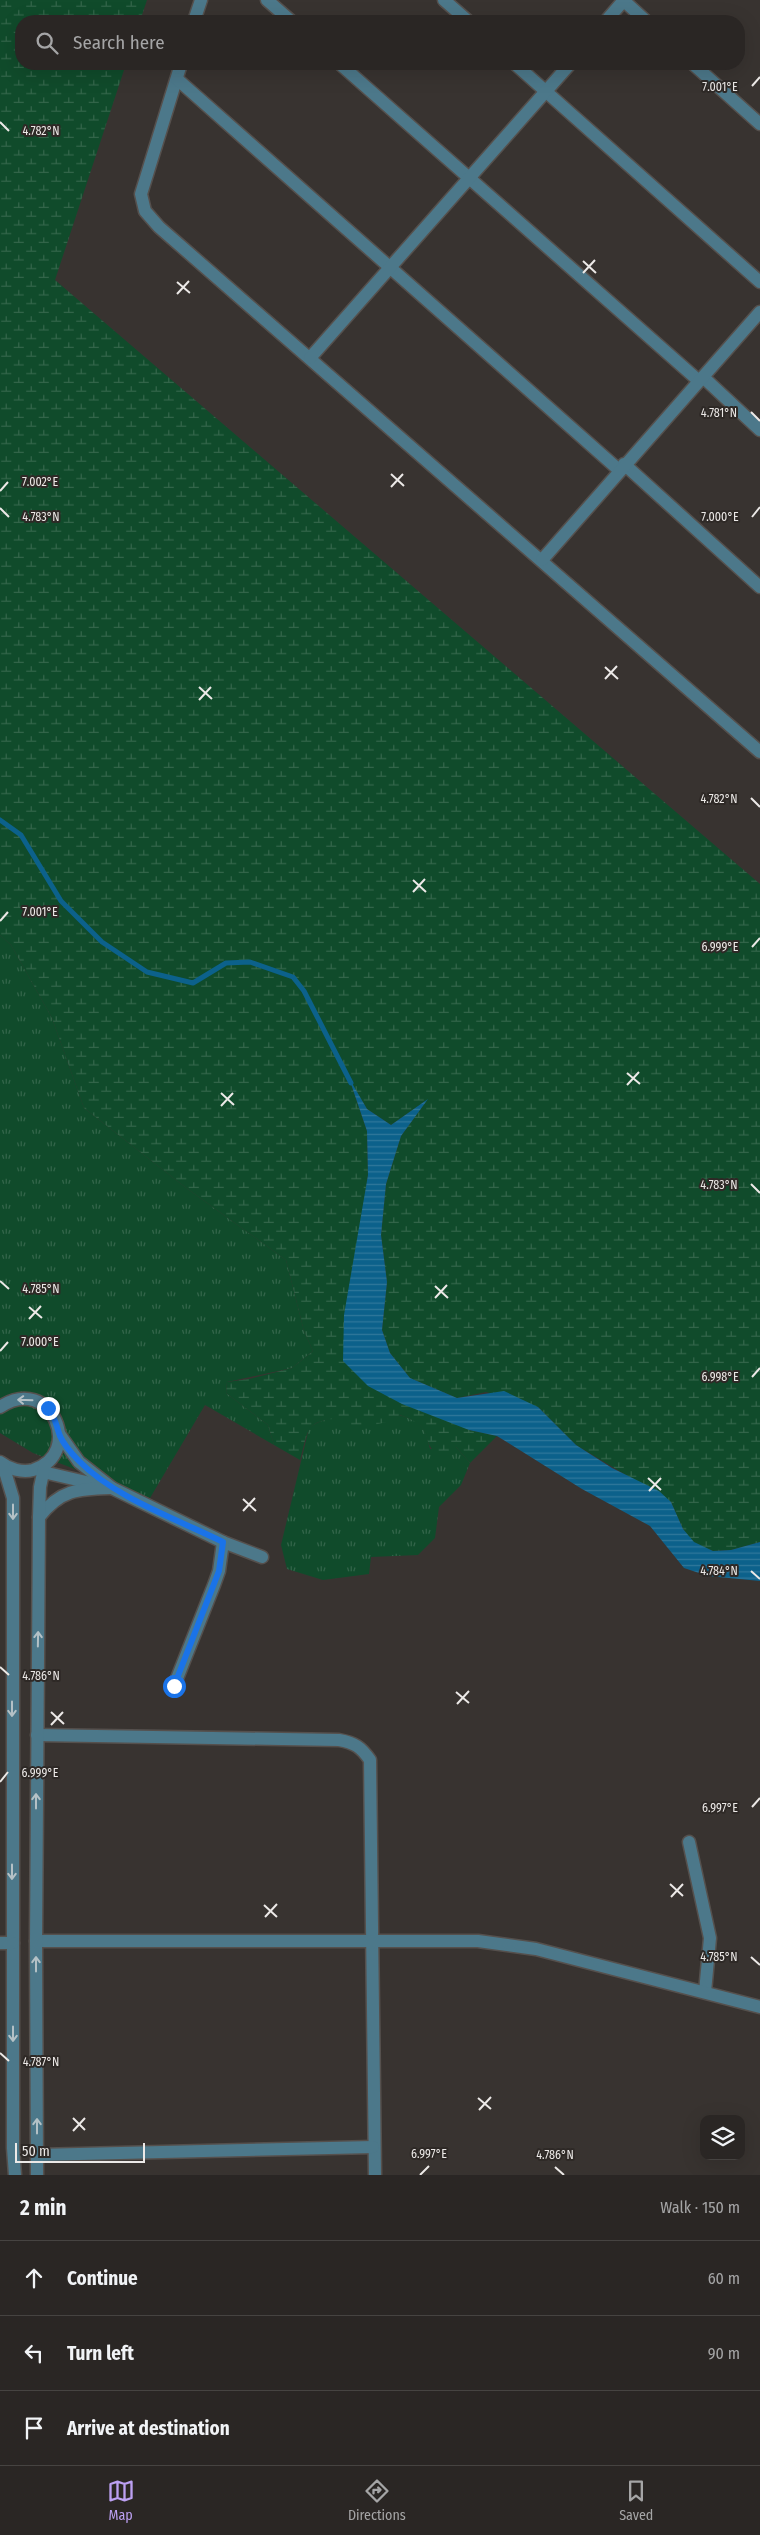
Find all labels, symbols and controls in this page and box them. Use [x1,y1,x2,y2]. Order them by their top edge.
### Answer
search box [15,15,745,70]
icon: search [33,29,61,57]
text: Search here [73,31,165,54]
text: 7.001°E [702,80,738,94]
text: 4.782°N [22,124,60,138]
text: 4.781°N [701,406,737,420]
text: 7.002°E [22,475,58,489]
text: 4.783°N [22,510,60,524]
text: 7.000°E [701,510,739,524]
text: 4.782°N [700,792,738,806]
text: 7.001°E [22,905,58,919]
text: 6.999°E [702,940,739,954]
text: 4.783°N [700,1178,738,1192]
text: 4.785°N [22,1282,60,1296]
text: 7.000°E [21,1335,59,1349]
text: 6.998°E [701,1370,739,1384]
one-way arrow [17,1395,33,1404]
route end [37,1397,60,1420]
one-way arrow [8,1504,18,1520]
text: 4.784°N [700,1564,738,1578]
one-way arrow [33,1631,43,1648]
text: 4.786°N [22,1669,60,1683]
route start [163,1675,186,1698]
one-way arrow [7,1701,16,1717]
text: 6.999°E [22,1766,59,1780]
one-way arrow [31,1794,41,1810]
text: 6.997°E [702,1801,738,1815]
one-way arrow [7,1864,17,1880]
text: 4.785°N [700,1950,738,1964]
one-way arrow [31,1956,41,1972]
one-way arrow [8,2026,18,2042]
text: 4.787°N [23,2055,59,2069]
map controls [700,2115,745,2160]
button: layers [700,2115,745,2160]
one-way arrow [32,2119,42,2135]
scale bar [15,2140,145,2163]
text: 50 m [22,2143,50,2160]
text: 6.997°E [411,2147,447,2161]
text: 4.786°N [536,2148,574,2162]
text: 2 min [20,2195,67,2221]
text: Walk · 150 m [660,2198,740,2217]
icon: ahead [20,2264,48,2292]
text: Continue [67,2267,138,2290]
text: 60 m [708,2269,740,2288]
icon: left [20,2339,48,2367]
text: Turn left [67,2342,134,2365]
text: 90 m [708,2344,740,2363]
icon: arrive [20,2414,48,2442]
text: Arrive at destination [67,2417,230,2440]
tab: Map [107,2477,135,2524]
tab: Directions [348,2477,406,2524]
tab: Saved [619,2477,653,2524]

